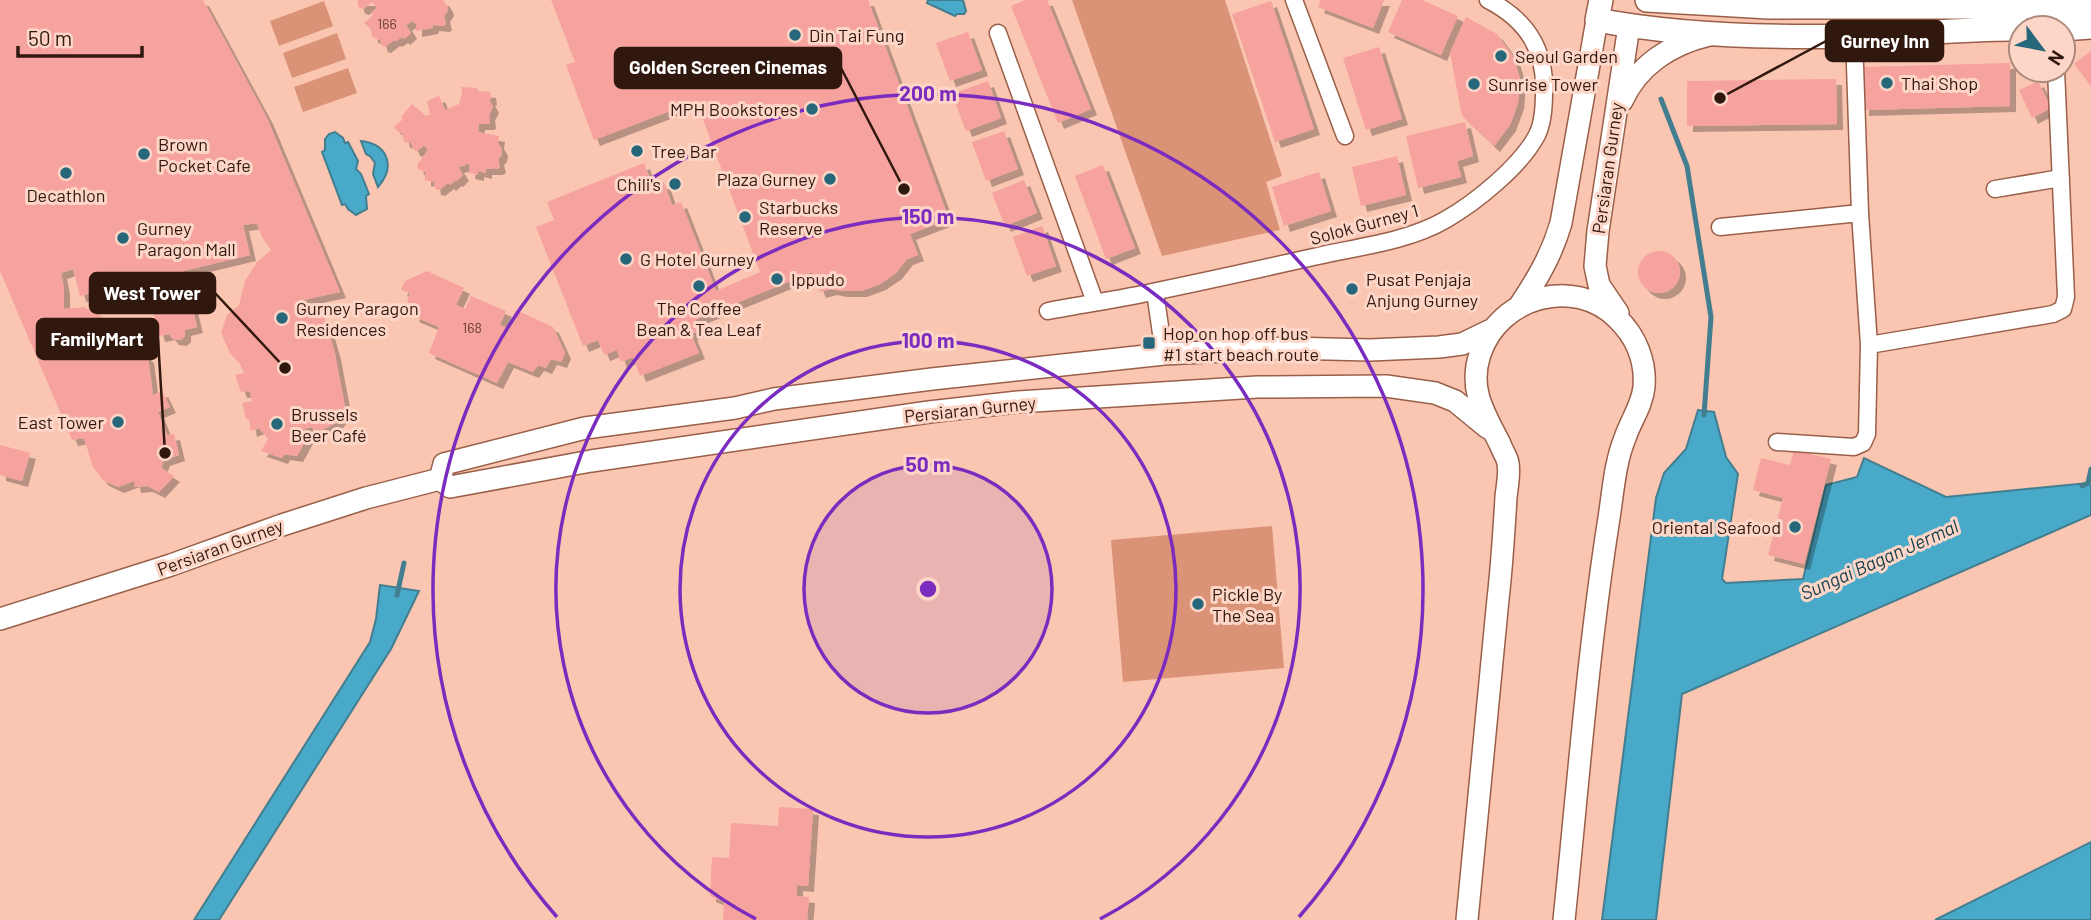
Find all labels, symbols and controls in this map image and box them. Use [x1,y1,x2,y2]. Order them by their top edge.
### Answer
scale bar [18,14,142,58]
north arrow [2007,14,2077,84]
house number: 166 [377,15,397,32]
callout: Gurney Inn [1826,21,1943,61]
place label: Din Tai Fung [809,24,904,46]
text: 50 m [28,25,72,50]
marker: Din Tai Fung [787,27,803,43]
text: Gurney Inn [1841,29,1929,52]
place label: Seoul Garden [1515,45,1618,67]
text: N [2044,47,2070,70]
callout: Golden Screen Cinemas [615,48,841,88]
marker: Seoul Garden [1493,48,1509,64]
text: Golden Screen Cinemas [629,55,827,78]
place label: Thai Shop [1901,72,1978,94]
place label: Sunrise Tower [1488,73,1599,95]
marker: Thai Shop [1879,75,1895,91]
marker: Sunrise Tower [1466,76,1482,92]
text: 200 m [899,80,957,105]
place label: MPH Bookstores [670,98,798,120]
marker: MPH Bookstores [804,101,820,117]
street label: Persiaran Gurney [1587,101,1627,235]
place label: Brown Pocket Cafe [158,133,251,176]
place label: Tree Bar [651,140,717,162]
marker: Tree Bar [629,143,645,159]
marker: Brown Pocket Cafe [136,146,152,162]
marker: Decathlon [58,165,74,181]
place label: Plaza Gurney [717,168,816,190]
marker: Plaza Gurney [822,171,838,187]
place label: Chili's [617,173,661,195]
marker: Chili's [667,176,683,192]
place label: Decathlon [26,184,106,206]
place label: Starbucks Reserve [759,196,838,239]
street label: Solok Gurney 1 [1307,199,1421,249]
text: 150 m [902,203,954,228]
marker: Starbucks Reserve [737,209,753,225]
place label: Gurney Paragon Mall [137,217,236,260]
marker: Gurney Paragon Mall [115,230,131,246]
place label: G Hotel Gurney [640,248,754,270]
marker: G Hotel Gurney [618,251,634,267]
place label: Ippudo [791,268,845,290]
place label: Pusat Penjaja Anjung Gurney [1366,268,1478,311]
marker: Ippudo [769,271,785,287]
callout: West Tower [90,273,215,313]
marker: The Coffee Bean & Tea Leaf [691,278,707,294]
text: West Tower [103,281,202,304]
marker: Pusat Penjaja Anjung Gurney [1344,281,1360,297]
place label: Gurney Paragon Residences [296,297,419,340]
place label: The Coffee Bean & Tea Leaf [636,297,762,340]
marker: Gurney Paragon Residences [274,310,290,326]
callout: FamilyMart [37,319,158,359]
house number: 168 [462,319,482,336]
place label: Hop on hop off bus #1 start beach route [1163,322,1319,365]
text: FamilyMart [51,327,143,350]
text: 100 m [901,327,955,352]
marker: Hop on hop off bus #1 start beach route [1141,335,1157,351]
street label: Persiaran Gurney [903,391,1037,427]
place label: Brussels Beer Café [291,403,367,446]
place label: East Tower [18,411,104,433]
marker: East Tower [110,414,126,430]
marker: Brussels Beer Café [269,416,285,432]
text: 50 m [905,451,951,476]
street label: Persiaran Gurney [154,514,286,580]
water label: Sungai Bagan Jermal [1796,514,1962,604]
place label: Oriental Seafood [1652,516,1781,538]
marker: Oriental Seafood [1787,519,1803,535]
centre of rings [916,577,940,601]
place label: Pickle By The Sea [1212,583,1282,626]
marker: Pickle By The Sea [1190,596,1206,612]

